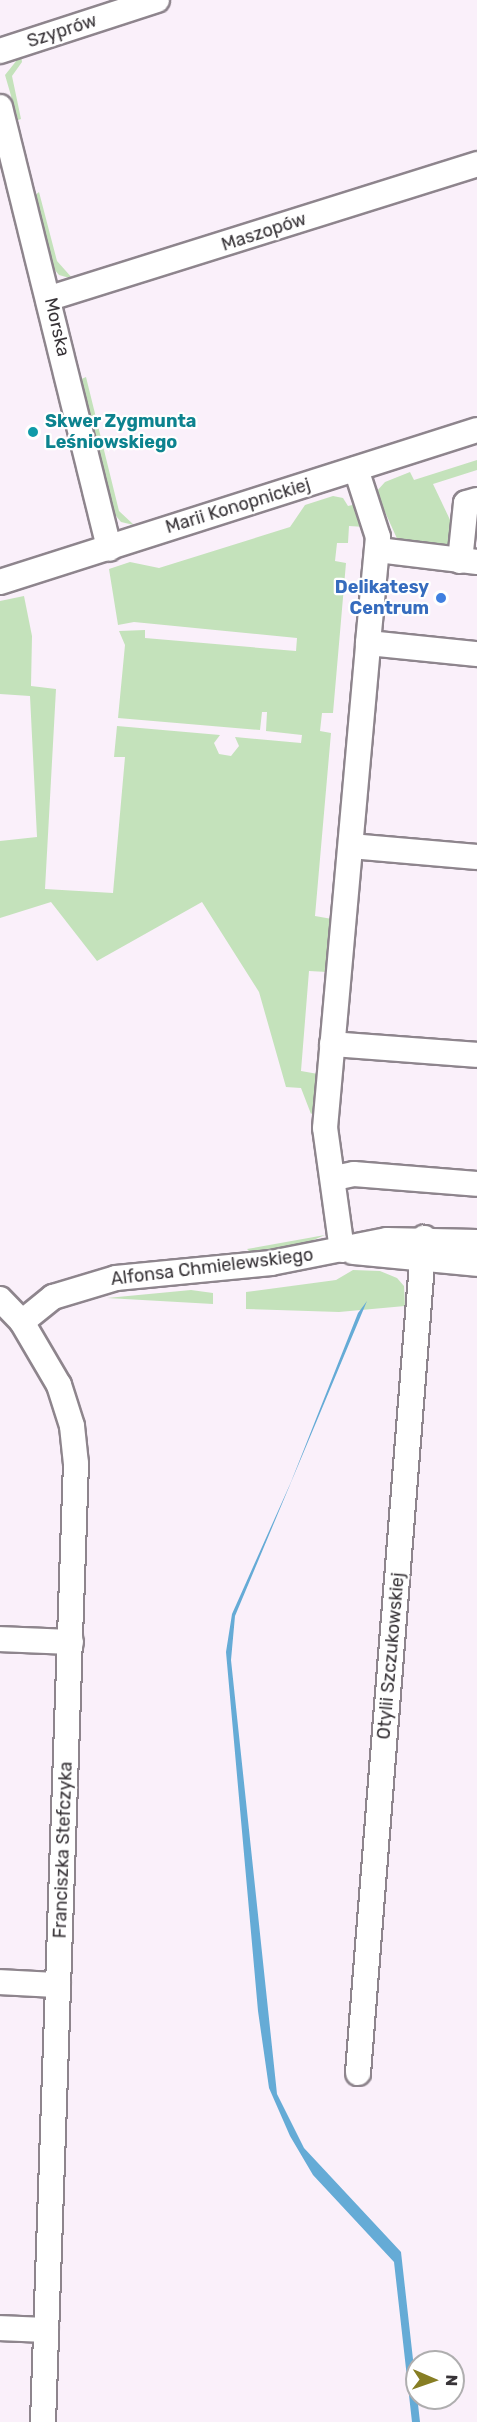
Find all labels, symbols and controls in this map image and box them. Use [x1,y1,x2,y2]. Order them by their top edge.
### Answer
street label: Szyprów [24,10,100,52]
street label: Maszopów [219,208,309,256]
street label: Morska [40,295,74,359]
place label: Skwer Zygmunta Leśniowskiego [45,411,197,454]
marker: Skwer Zygmunta Leśniowskiego [26,425,40,439]
street label: Marii Konopnickiej [163,474,313,538]
place label: Delikatesy Centrum [335,577,429,620]
marker: Delikatesy Centrum [434,591,448,605]
street label: Alfonsa Chmielewskiego [110,1244,314,1290]
street label: Otylii Szczukowskiej [373,1572,409,1740]
street label: Franciszka Stefczyka [49,1761,77,1939]
north arrow [405,2350,465,2410]
text: N [442,2374,461,2387]

